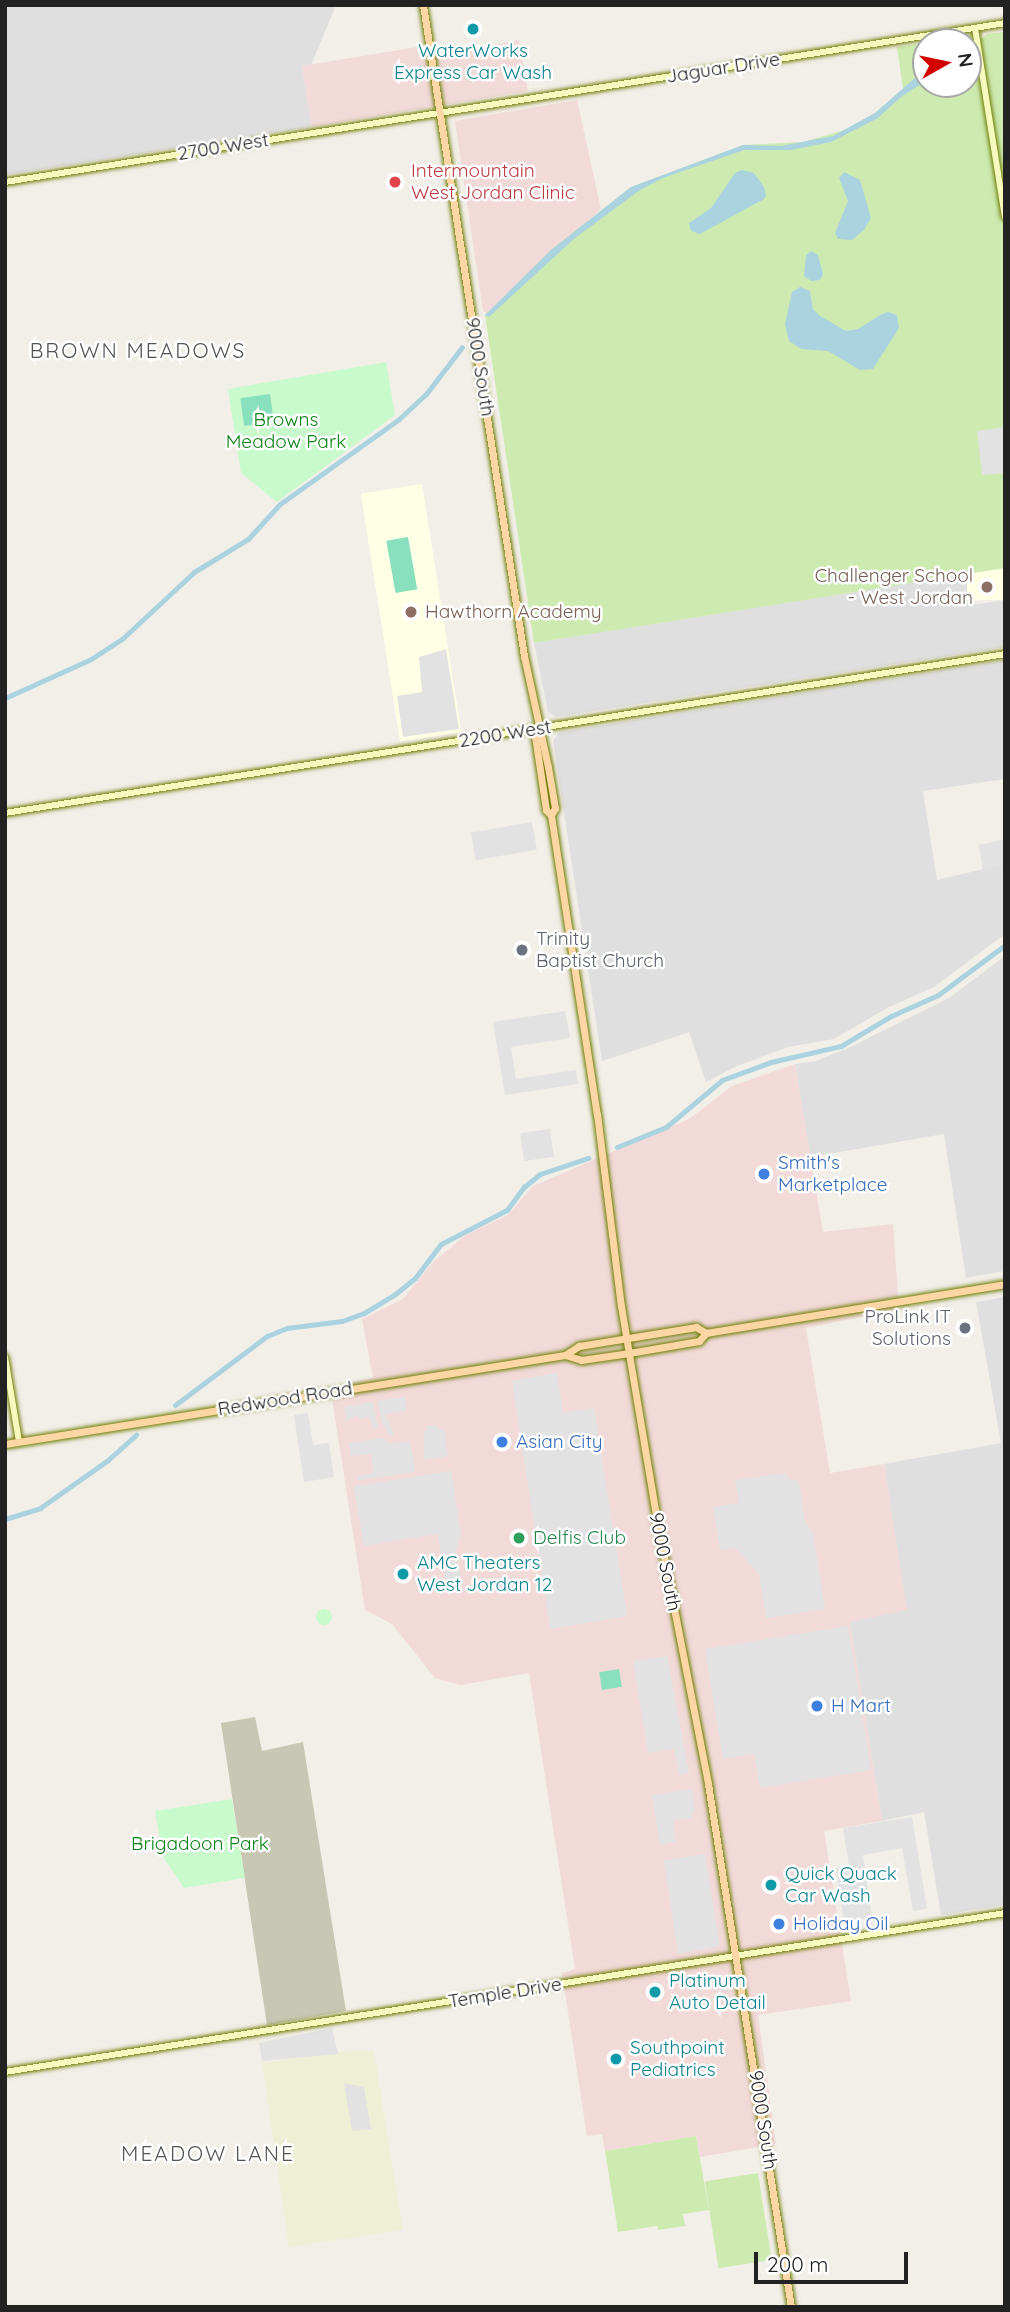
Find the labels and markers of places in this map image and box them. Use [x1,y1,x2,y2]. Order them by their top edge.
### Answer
marker: WaterWorks Express Car Wash [465,21,481,37]
place label: WaterWorks Express Car Wash [394,40,552,84]
place label: Intermountain West Jordan Clinic [411,160,575,204]
marker: Intermountain West Jordan Clinic [385,172,405,192]
place label: Challenger School - West Jordan [815,565,973,609]
marker: Challenger School - West Jordan [979,579,995,595]
place label: Hawthorn Academy [425,601,601,623]
marker: Hawthorn Academy [403,604,419,620]
place label: Trinity Baptist Church [536,928,664,972]
marker: Trinity Baptist Church [514,942,530,958]
place label: Smith's Marketplace [778,1152,887,1196]
marker: Smith's Marketplace [756,1166,772,1182]
place label: ProLink IT Solutions [865,1306,951,1350]
marker: ProLink IT Solutions [957,1320,973,1336]
place label: Asian City [516,1431,603,1453]
marker: Asian City [494,1434,510,1450]
place label: Delfis Club [533,1527,626,1549]
marker: Delfis Club [511,1530,527,1546]
place label: AMC Theaters West Jordan 12 [417,1552,552,1596]
marker: AMC Theaters West Jordan 12 [395,1566,411,1582]
place label: H Mart [831,1695,891,1717]
marker: H Mart [809,1698,825,1714]
place label: Quick Quack Car Wash [785,1863,897,1907]
marker: Quick Quack Car Wash [763,1877,779,1893]
place label: Holiday Oil [793,1913,889,1935]
marker: Holiday Oil [771,1916,787,1932]
place label: Platinum Auto Detail [669,1970,766,2014]
marker: Platinum Auto Detail [647,1984,663,2000]
place label: Southpoint Pediatrics [630,2037,725,2081]
marker: Southpoint Pediatrics [608,2051,624,2067]

